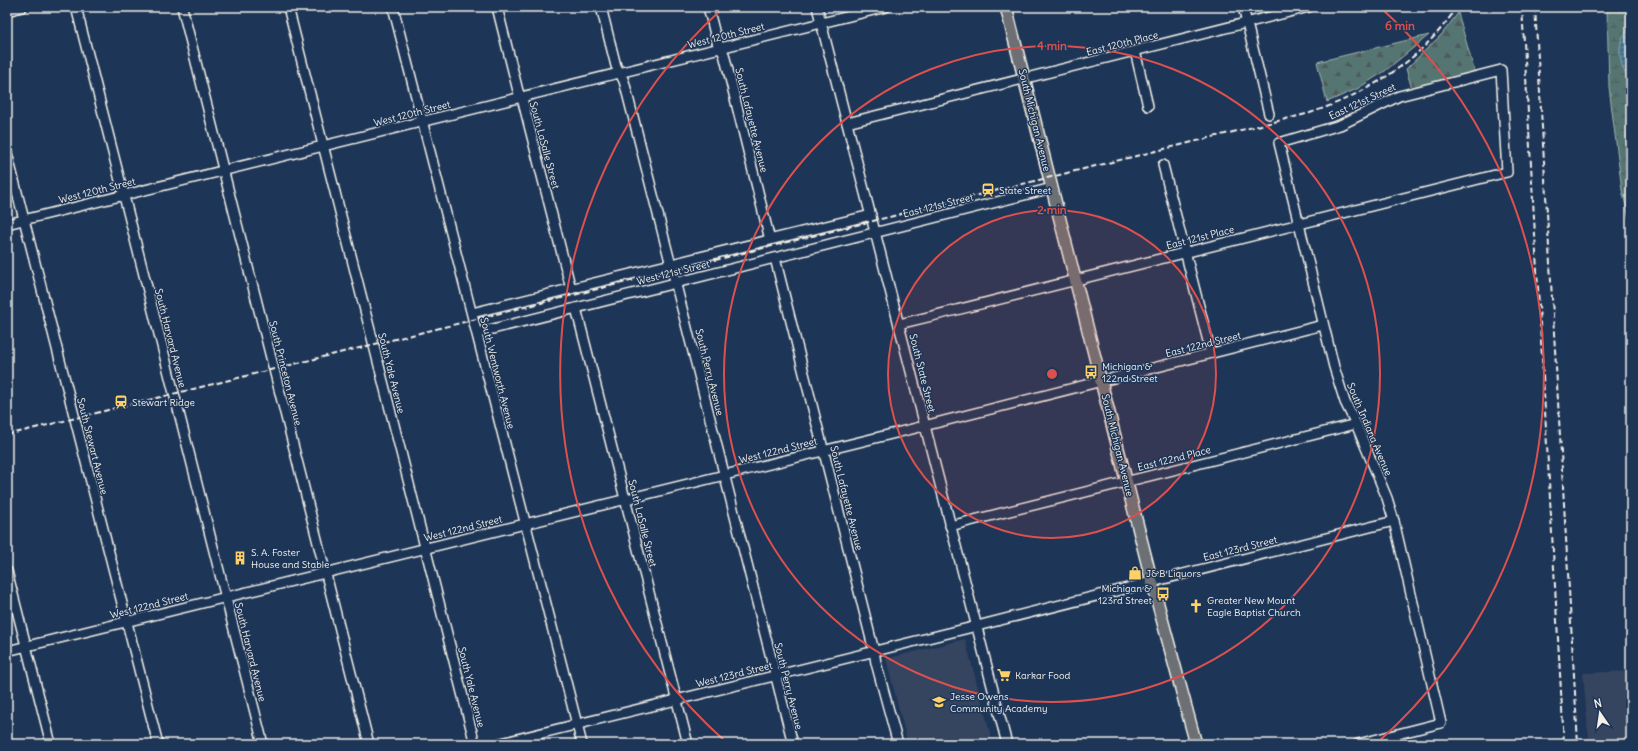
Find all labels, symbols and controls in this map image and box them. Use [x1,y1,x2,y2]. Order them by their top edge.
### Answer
text: 6 min [1385,18,1415,33]
street label: West 120th Street [686,20,766,51]
street label: East 120th Place [1085,28,1159,59]
text: 4 min [1037,38,1067,53]
street label: South Lafayette Avenue [732,66,771,174]
street label: South Michigan Avenue [1016,68,1054,173]
street label: East 121st Street [1327,80,1398,123]
street label: West 120th Street [372,98,452,129]
street label: South LaSalle Street [527,100,563,191]
street label: West 120th Street [57,175,137,206]
station icon: State Street [980,182,996,198]
place label: State Street [999,184,1052,197]
street label: East 121st Street [902,190,975,221]
text: 2 min [1037,202,1067,217]
street label: East 121st Place [1165,223,1235,252]
street label: West 121st Street [635,257,712,288]
street label: South Harvard Avenue [152,287,189,389]
street label: South Wentworth Avenue [477,316,518,430]
street label: South Princeton Avenue [266,319,305,427]
street label: South Perry Avenue [692,327,727,417]
street label: East 122nd Street [1164,329,1243,360]
street label: South Yale Avenue [375,331,408,415]
street label: South State Street [906,332,939,414]
place label: Michigan & 122nd Street [1102,360,1158,385]
bus stop icon: Michigan & 122nd Street [1083,364,1099,380]
centre of rings [1045,367,1059,381]
street label: South Indiana Avenue [1344,381,1395,478]
street label: South Michigan Avenue [1099,393,1137,498]
station icon: Stewart Ridge [113,394,129,410]
street label: South Stewart Avenue [74,396,111,496]
place label: Stewart Ridge [132,396,195,409]
street label: West 122nd Street [738,434,819,466]
street label: East 122nd Place [1136,443,1212,474]
street label: South Lafayette Avenue [827,444,866,552]
street label: South LaSalle Street [625,478,660,569]
street label: West 122nd Street [423,512,504,544]
street label: East 123rd Street [1202,533,1279,564]
place label: S. A. Foster House and Stable [251,546,329,571]
building icon: S. A. Foster House and Stable [232,550,248,566]
shop icon: J&B Liquors [1127,565,1143,581]
place label: J&B Liquors [1146,567,1202,580]
place label: Michigan & 123rd Street [1098,582,1153,607]
bus stop icon: Michigan & 123rd Street [1155,586,1171,602]
street label: West 122nd Street [109,589,190,621]
place label: Greater New Mount Eagle Baptist Church [1207,594,1301,619]
church icon: Greater New Mount Eagle Baptist Church [1188,598,1204,614]
street label: South Harvard Avenue [232,601,269,703]
street label: South Perry Avenue [771,641,806,731]
street label: South Yale Avenue [455,645,488,729]
street label: West 123rd Street [694,659,774,690]
supermarket icon: Karkar Food [996,667,1012,683]
place label: Karkar Food [1015,669,1071,682]
place label: Jesse Owens Community Academy [950,690,1048,715]
north arrow [1580,693,1620,733]
school or university icon: Jesse Owens Community Academy [931,694,947,710]
text: N [1592,696,1603,711]

